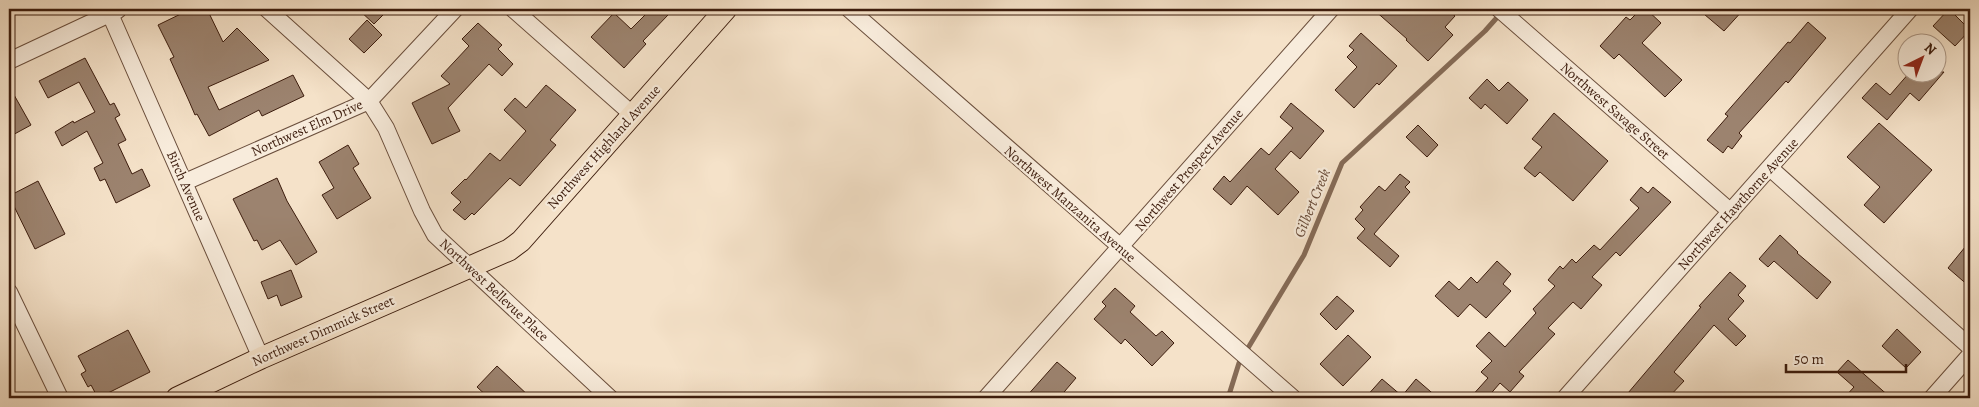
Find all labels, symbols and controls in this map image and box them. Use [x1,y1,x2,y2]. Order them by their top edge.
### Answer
north arrow [1896,32,1946,82]
text: N [1920,38,1941,59]
street label: Northwest Savage Street [1556,58,1674,164]
street label: Northwest Highland Avenue [543,81,665,213]
street label: Northwest Elm Drive [248,95,366,161]
street label: Northwest Prospect Avenue [1130,105,1248,235]
street label: Northwest Hawthorne Avenue [1673,134,1803,274]
street label: Northwest Manzanita Avenue [1000,141,1140,267]
street label: Birch Avenue [162,148,210,224]
water label: Gilbert Creek [1289,165,1335,240]
street label: Northwest Bellevue Place [435,234,553,346]
street label: Northwest Dimmick Street [249,291,398,371]
scale bar [1786,342,1906,374]
text: 50 m [1794,349,1824,369]

